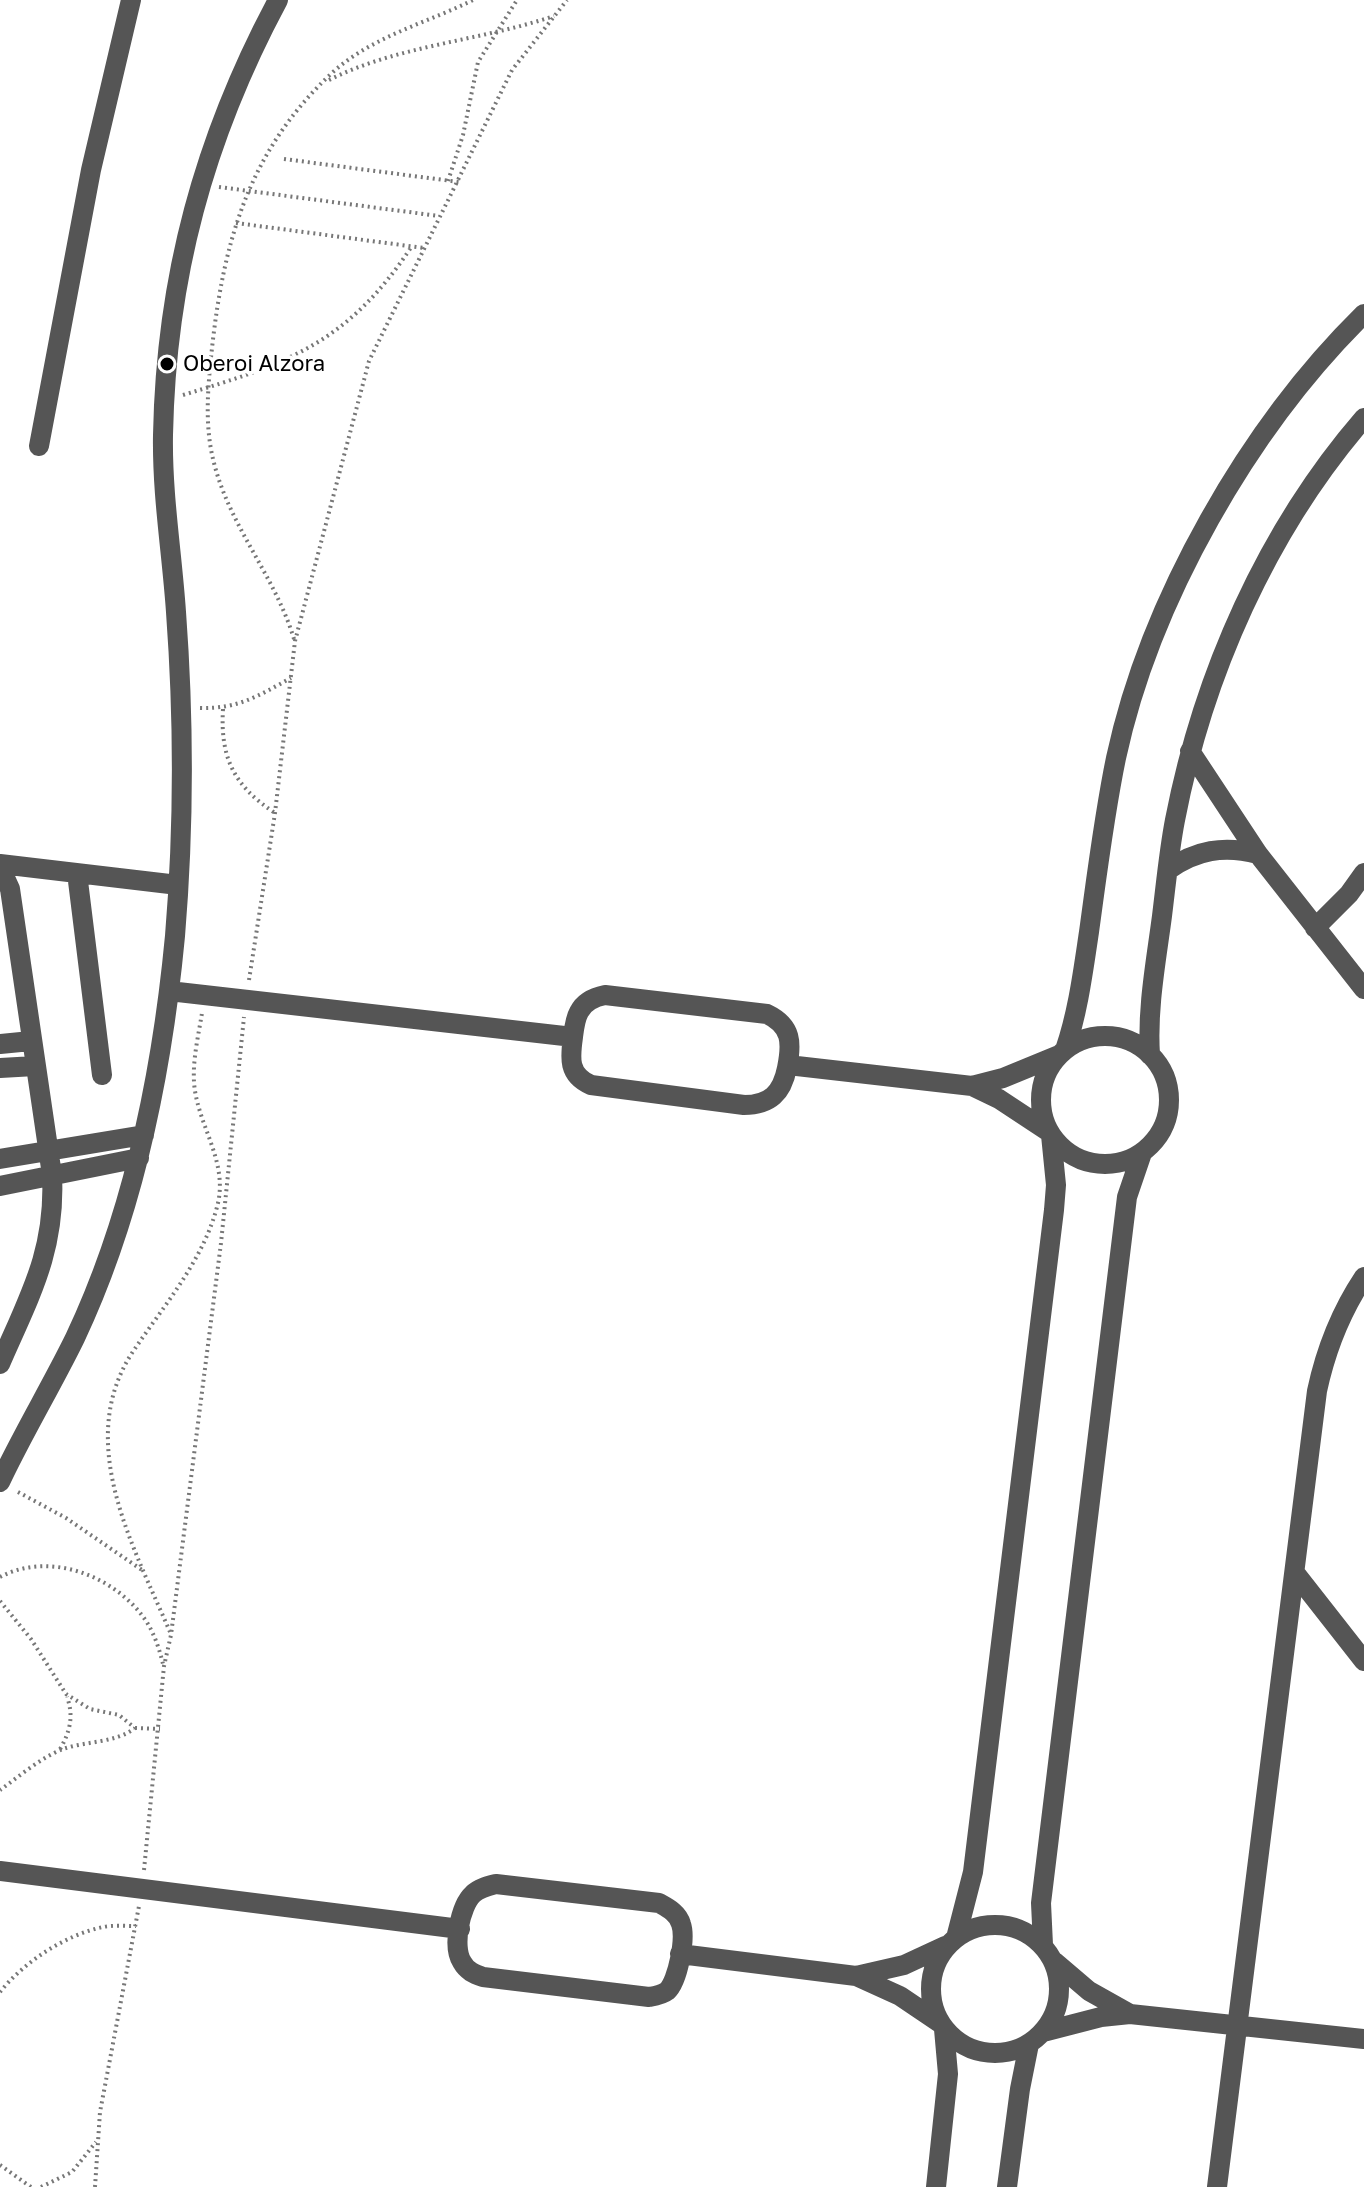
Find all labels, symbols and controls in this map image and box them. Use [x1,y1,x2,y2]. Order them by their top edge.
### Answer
place label: Oberoi Alzora [183,351,325,377]
marker: Oberoi Alzora [158,355,176,373]

